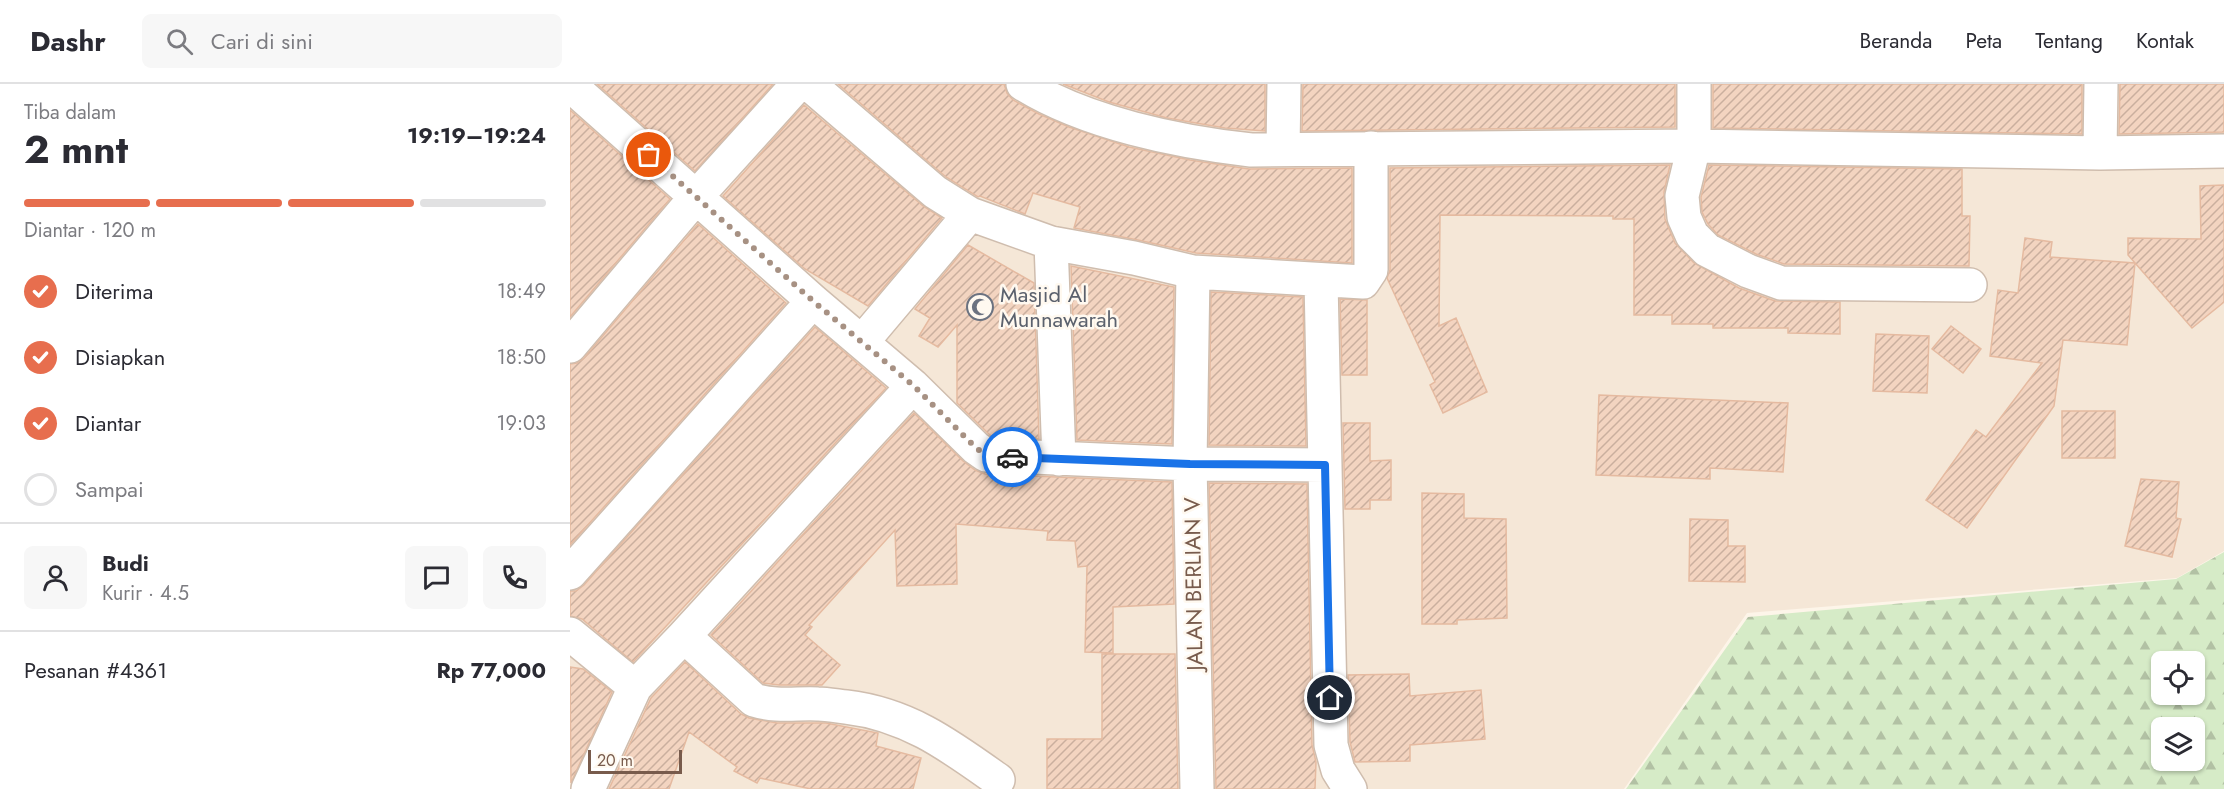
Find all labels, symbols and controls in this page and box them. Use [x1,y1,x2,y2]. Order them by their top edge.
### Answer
search box [142,14,562,68]
text: Dashr [30,21,106,62]
icon: search [163,25,196,58]
text: Cari di sini [211,25,313,57]
text: Beranda [1859,26,1932,56]
text: Peta [1965,26,2002,56]
text: Tentang [2035,26,2103,56]
text: Kontak [2136,26,2194,56]
text: Tiba dalam [24,98,116,127]
text: 19:19–19:24 [407,119,546,151]
text: 2 mnt [24,121,128,178]
pin [623,129,674,180]
icon: bag [632,138,665,171]
text: Diantar · 120 m [24,216,156,245]
icon: check [24,275,57,308]
text: Diterima [75,275,153,307]
text: 18:49 [497,277,546,306]
place label: Masjid Al Munnawarah [1000,278,1118,335]
mosque icon: Masjid Al Munnawarah [965,292,995,322]
icon: check [24,341,57,374]
text: Disiapkan [75,341,165,373]
text: 18:50 [497,343,546,372]
icon: check [24,407,57,440]
text: Diantar [75,407,141,439]
text: 19:03 [497,409,546,438]
courier [982,427,1042,487]
icon: car [996,441,1029,474]
text: Sampai [75,473,144,505]
street label: JALAN BERLIAN V [1175,497,1211,674]
button: person [24,546,87,609]
button: chat [405,546,468,609]
button: phone [483,546,546,609]
text: Budi [102,547,149,579]
text: Kurir · 4.5 [102,579,189,608]
map controls [2151,651,2205,771]
button: locate [2151,651,2205,705]
text: Pesanan #4361 [24,654,167,686]
text: Rp 77,000 [436,654,546,686]
pin [1304,672,1355,723]
icon: home [1313,681,1346,714]
button: layers [2151,717,2205,771]
scale bar [588,747,682,774]
text: 20 m [597,749,633,772]

